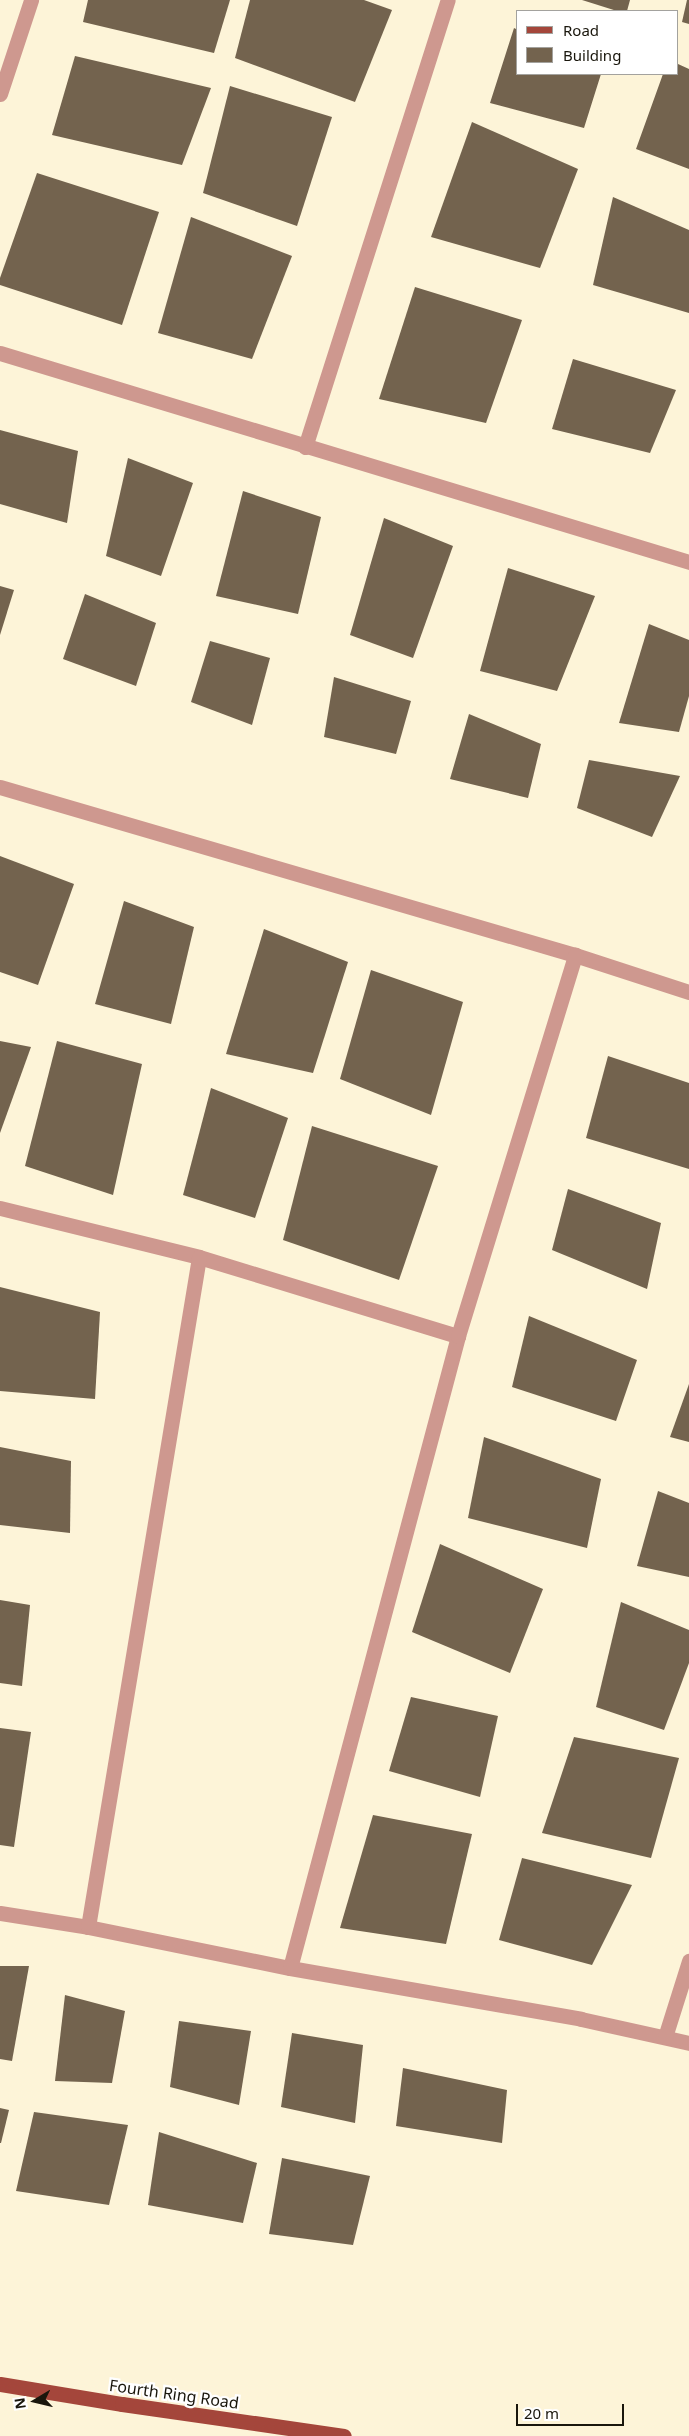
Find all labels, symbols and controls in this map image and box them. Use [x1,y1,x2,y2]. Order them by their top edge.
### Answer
legend [516,10,679,75]
text: Road [563,20,599,40]
text: Building [563,45,621,65]
street label: Fourth Ring Road [108,2375,240,2413]
north arrow [10,2376,60,2426]
scale bar [519,2394,626,2426]
text: N [9,2396,30,2411]
text: 20 m [524,2403,559,2423]

